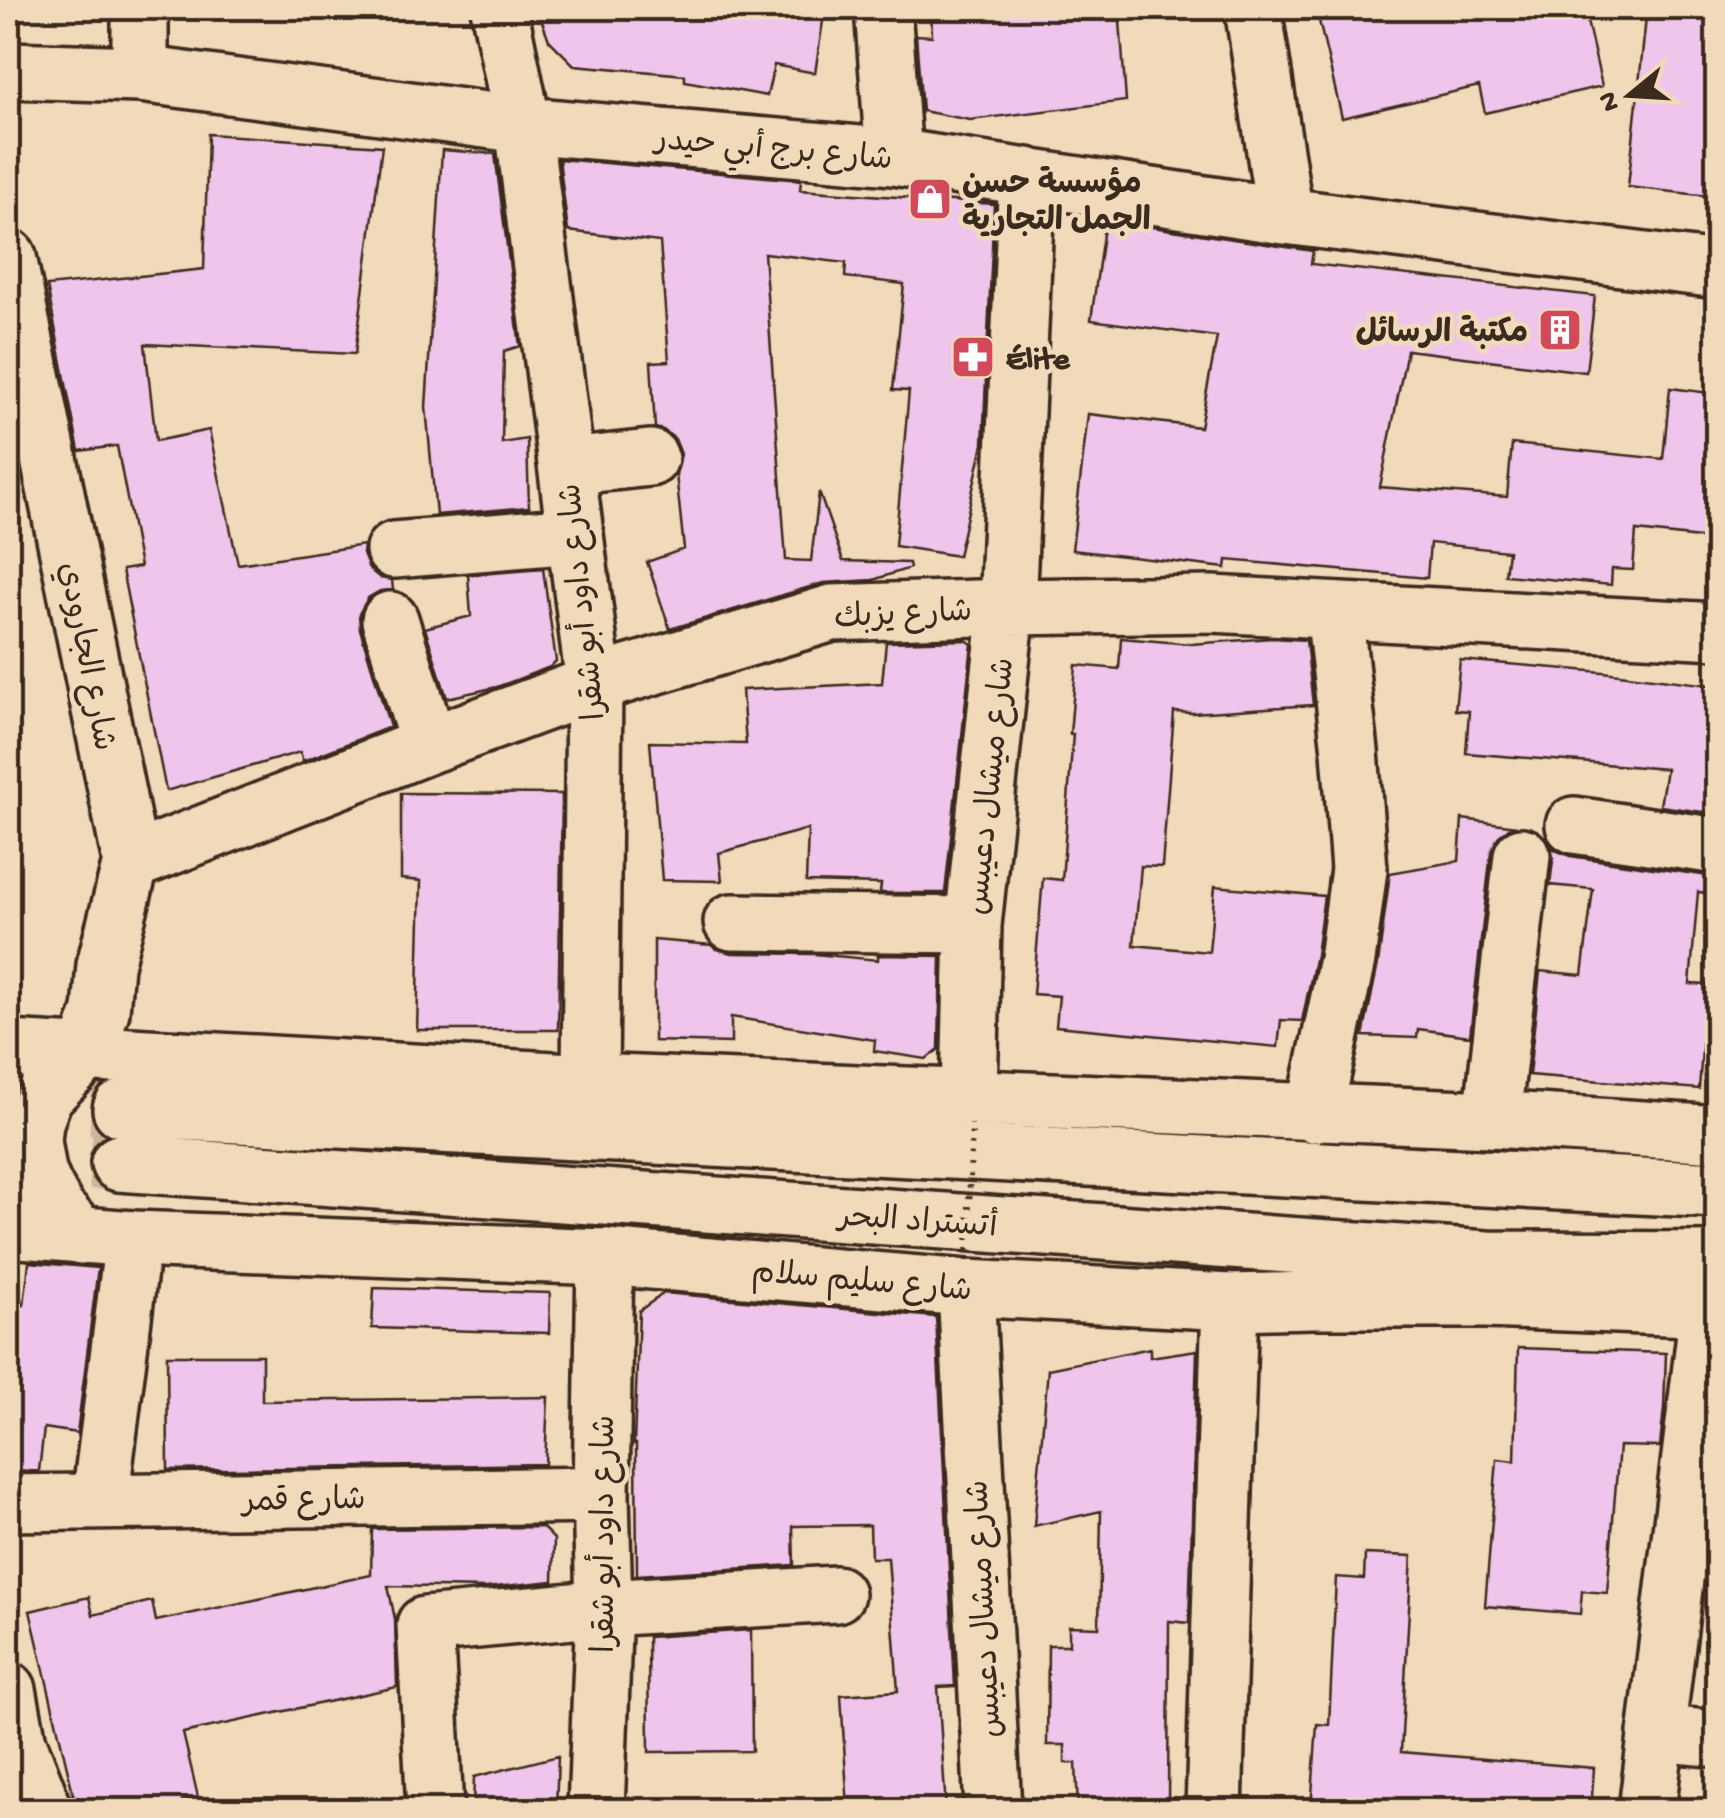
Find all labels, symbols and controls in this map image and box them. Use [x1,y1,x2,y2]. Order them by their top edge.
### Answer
north arrow [1580,45,1680,145]
text: N [1592,88,1629,115]
street label: شارع برج أبي حيدر [650,118,894,185]
place label: مؤسسة حسن الجمل التجارية [962,166,1151,242]
shop icon: مؤسسة حسن الجمل التجارية [907,176,953,222]
building icon: مكتبة الرسائل [1537,307,1583,353]
place label: مكتبة الرسائل [1356,315,1528,354]
pharmacy icon: Élite [950,334,996,380]
place label: Élite [1006,343,1071,381]
street label: شارع داود أبو شقرا [550,481,616,722]
street label: شارع الجارودي [47,559,121,755]
street label: شارع يزبك [833,594,973,640]
street label: شارع ميشال دعيبس [961,656,1025,917]
street label: أتستراد البحر [834,1195,999,1249]
street label: شارع سليم سلام [750,1255,973,1313]
street label: شارع داود أبو شقرا [584,1415,626,1653]
street label: شارع ميشال دعيبس [961,1479,1013,1739]
street label: شارع قمر [239,1483,366,1523]

